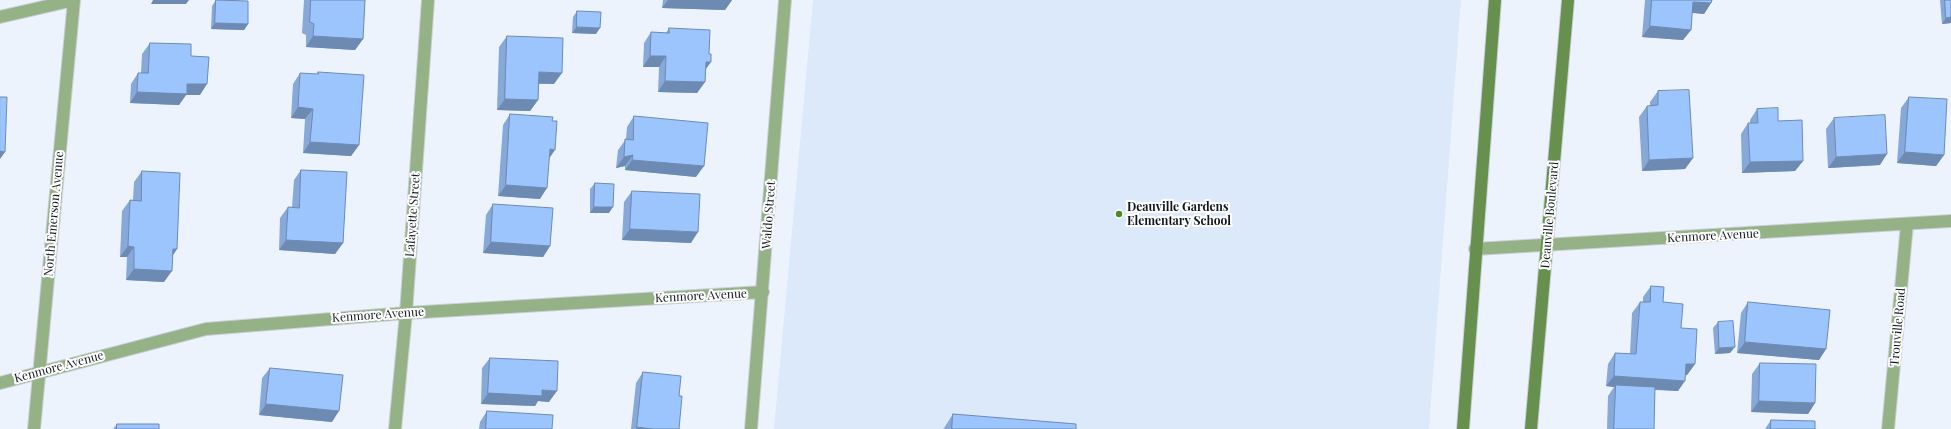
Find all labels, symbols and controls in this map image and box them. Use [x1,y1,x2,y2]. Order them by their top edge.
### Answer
street label: North Emerson Avenue [41,151,67,277]
street label: Deauville Boulevard [1538,161,1562,269]
street label: Lafayette Street [403,172,423,258]
street label: Waldo Street [759,180,779,250]
place label: Deauville Gardens Elementary School [1127,200,1231,228]
marker: Deauville Gardens Elementary School [1114,209,1124,219]
street label: Kenmore Avenue [1667,226,1759,246]
street label: Kenmore Avenue [655,286,747,306]
street label: Trouville Road [1887,287,1909,367]
street label: Kenmore Avenue [332,305,424,325]
street label: Kenmore Avenue [13,348,105,386]

